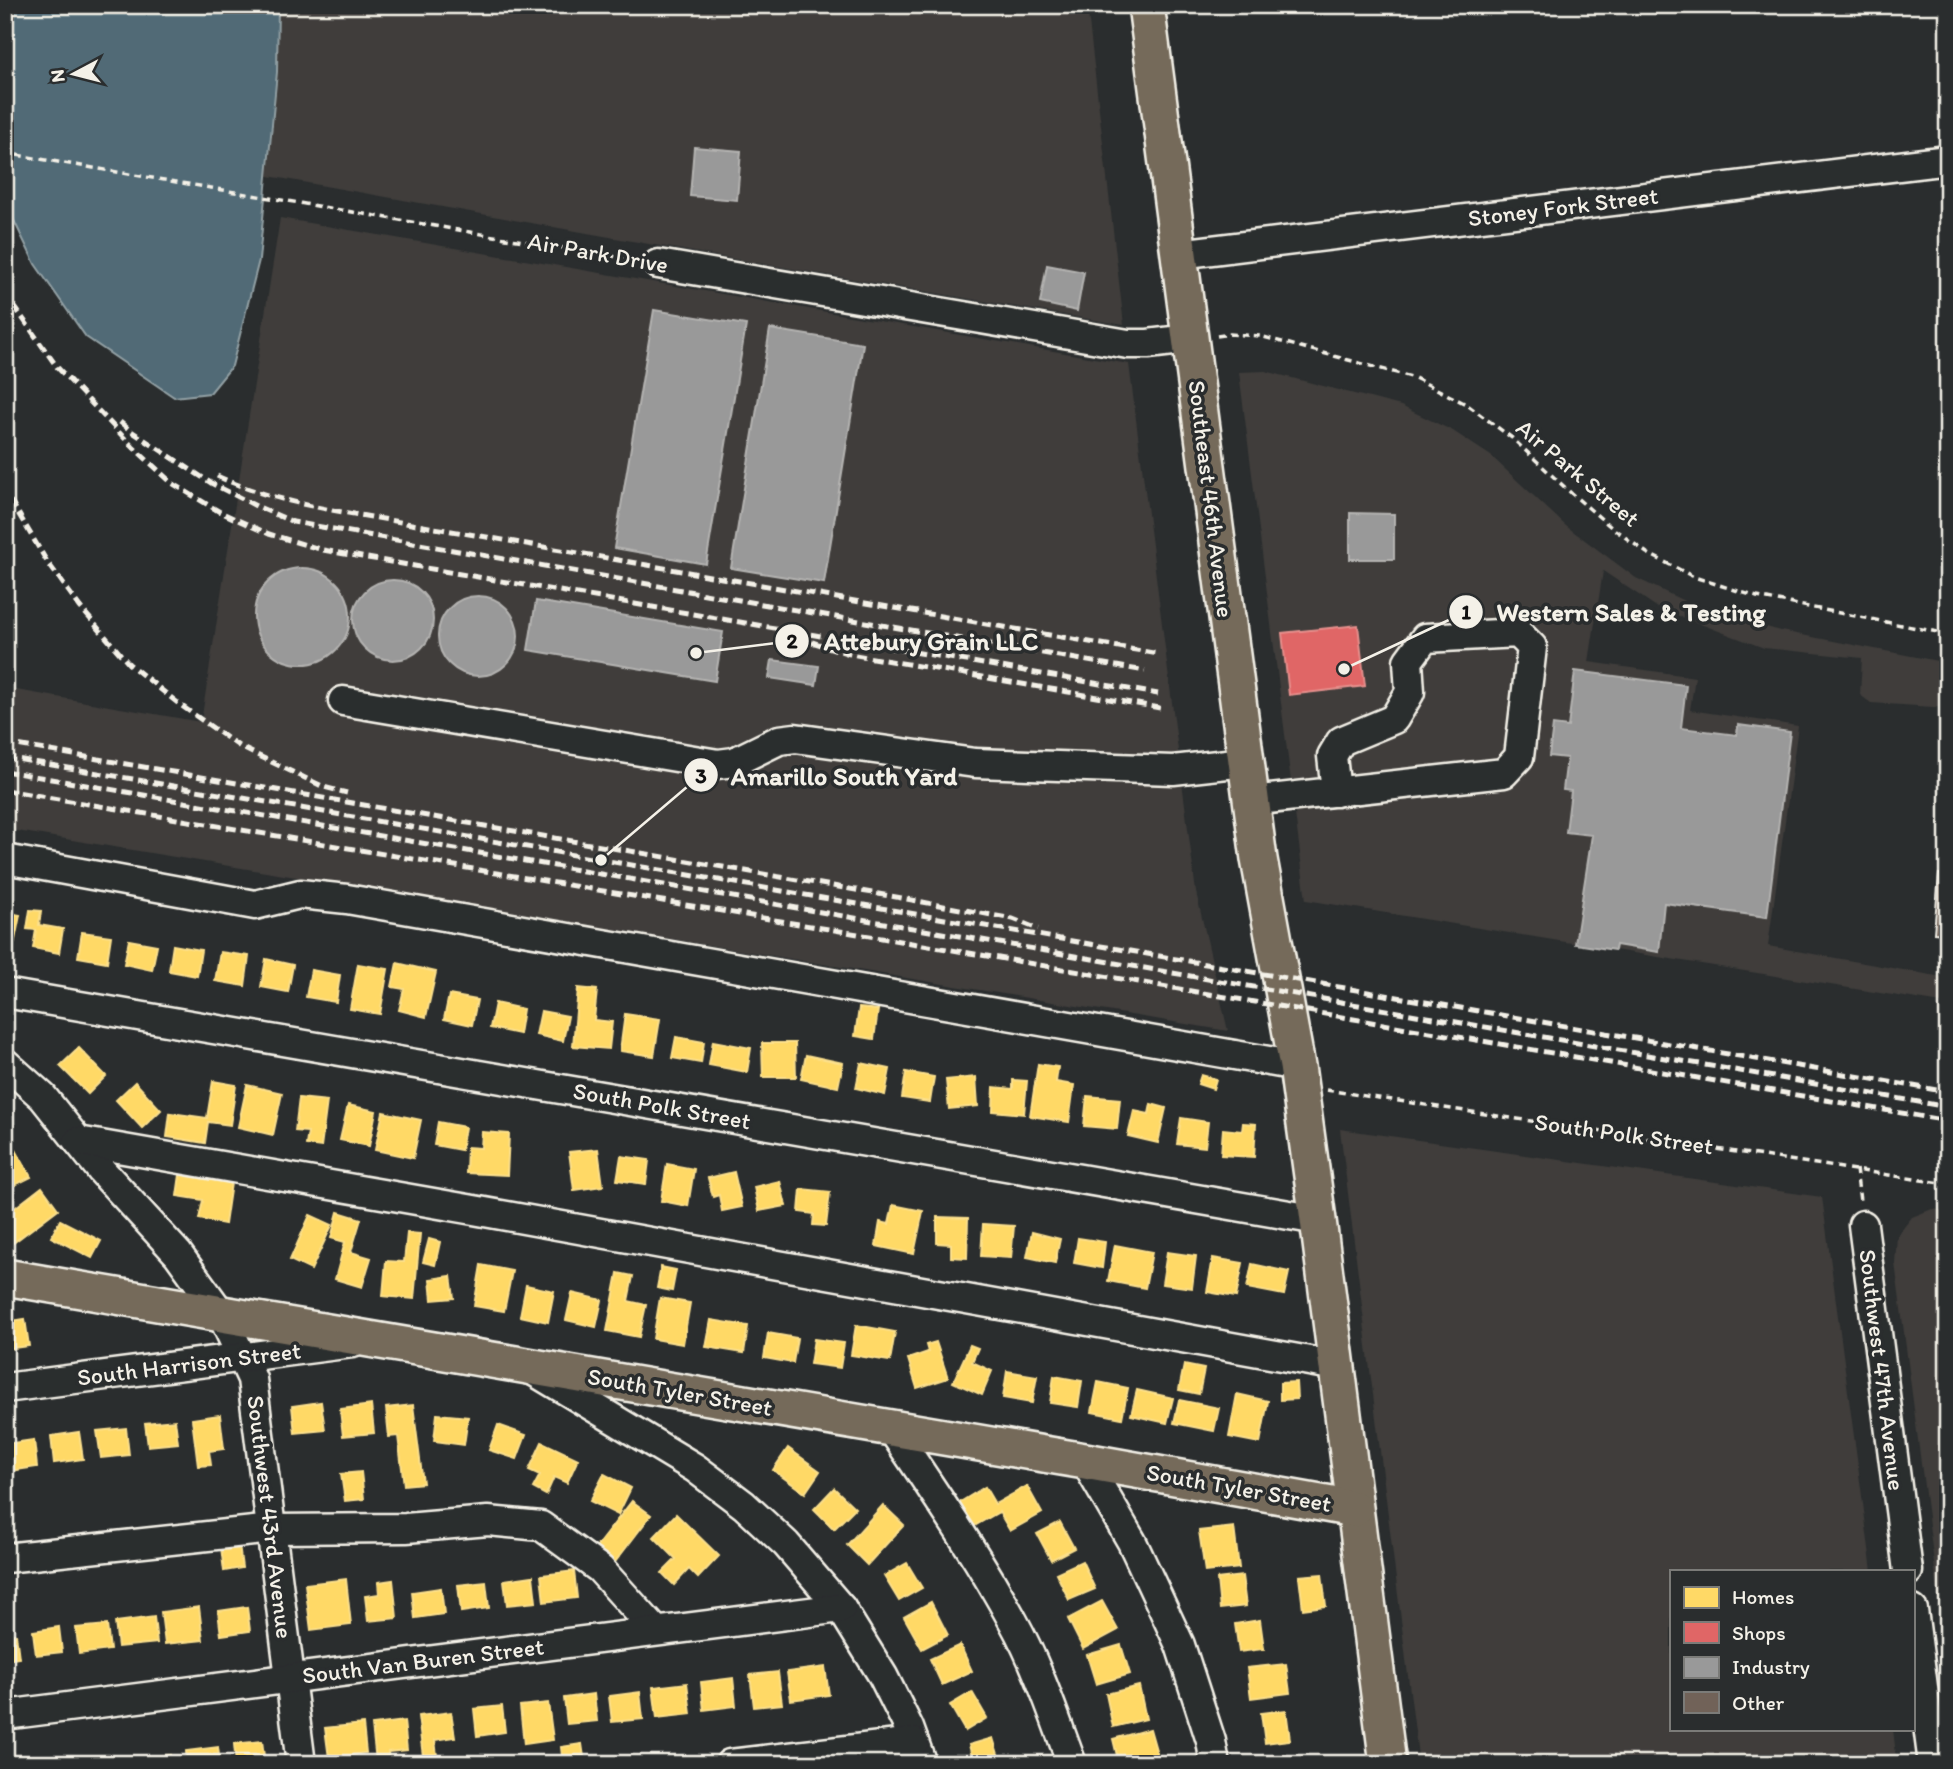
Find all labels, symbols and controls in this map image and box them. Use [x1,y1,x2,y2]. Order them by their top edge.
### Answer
north arrow [38,38,108,108]
text: N [45,68,70,84]
street label: Stoney Fork Street [1466,180,1660,233]
street label: Air Park Drive [526,226,671,279]
street label: Southeast 46th Avenue [1183,379,1240,619]
street label: Air Park Street [1511,413,1646,533]
callout: Western Sales & Testing [1448,588,1778,635]
text: Western Sales & Testing [1496,596,1766,628]
text: 1 [1461,599,1471,624]
callout: Attebury Grain LLC [775,617,1052,664]
text: Attebury Grain LLC [823,625,1038,657]
text: 2 [786,628,798,653]
callout: Amarillo South Yard [683,752,971,799]
text: Amarillo South Yard [730,760,958,792]
text: 3 [695,763,707,788]
street label: South Polk Street [571,1076,753,1135]
street label: South Polk Street [1533,1107,1715,1160]
street label: Southwest 47th Avenue [1853,1248,1912,1492]
street label: South Harrison Street [75,1335,303,1392]
street label: South Tyler Street [585,1361,775,1422]
street label: Southwest 43rd Avenue [241,1394,300,1640]
street label: South Tyler Street [1144,1457,1334,1518]
legend [1670,1570,1914,1730]
text: Homes [1732,1584,1794,1609]
text: Shops [1732,1620,1786,1645]
street label: South Van Buren Street [300,1631,545,1690]
text: Industry [1732,1654,1810,1679]
text: Other [1732,1690,1785,1715]

